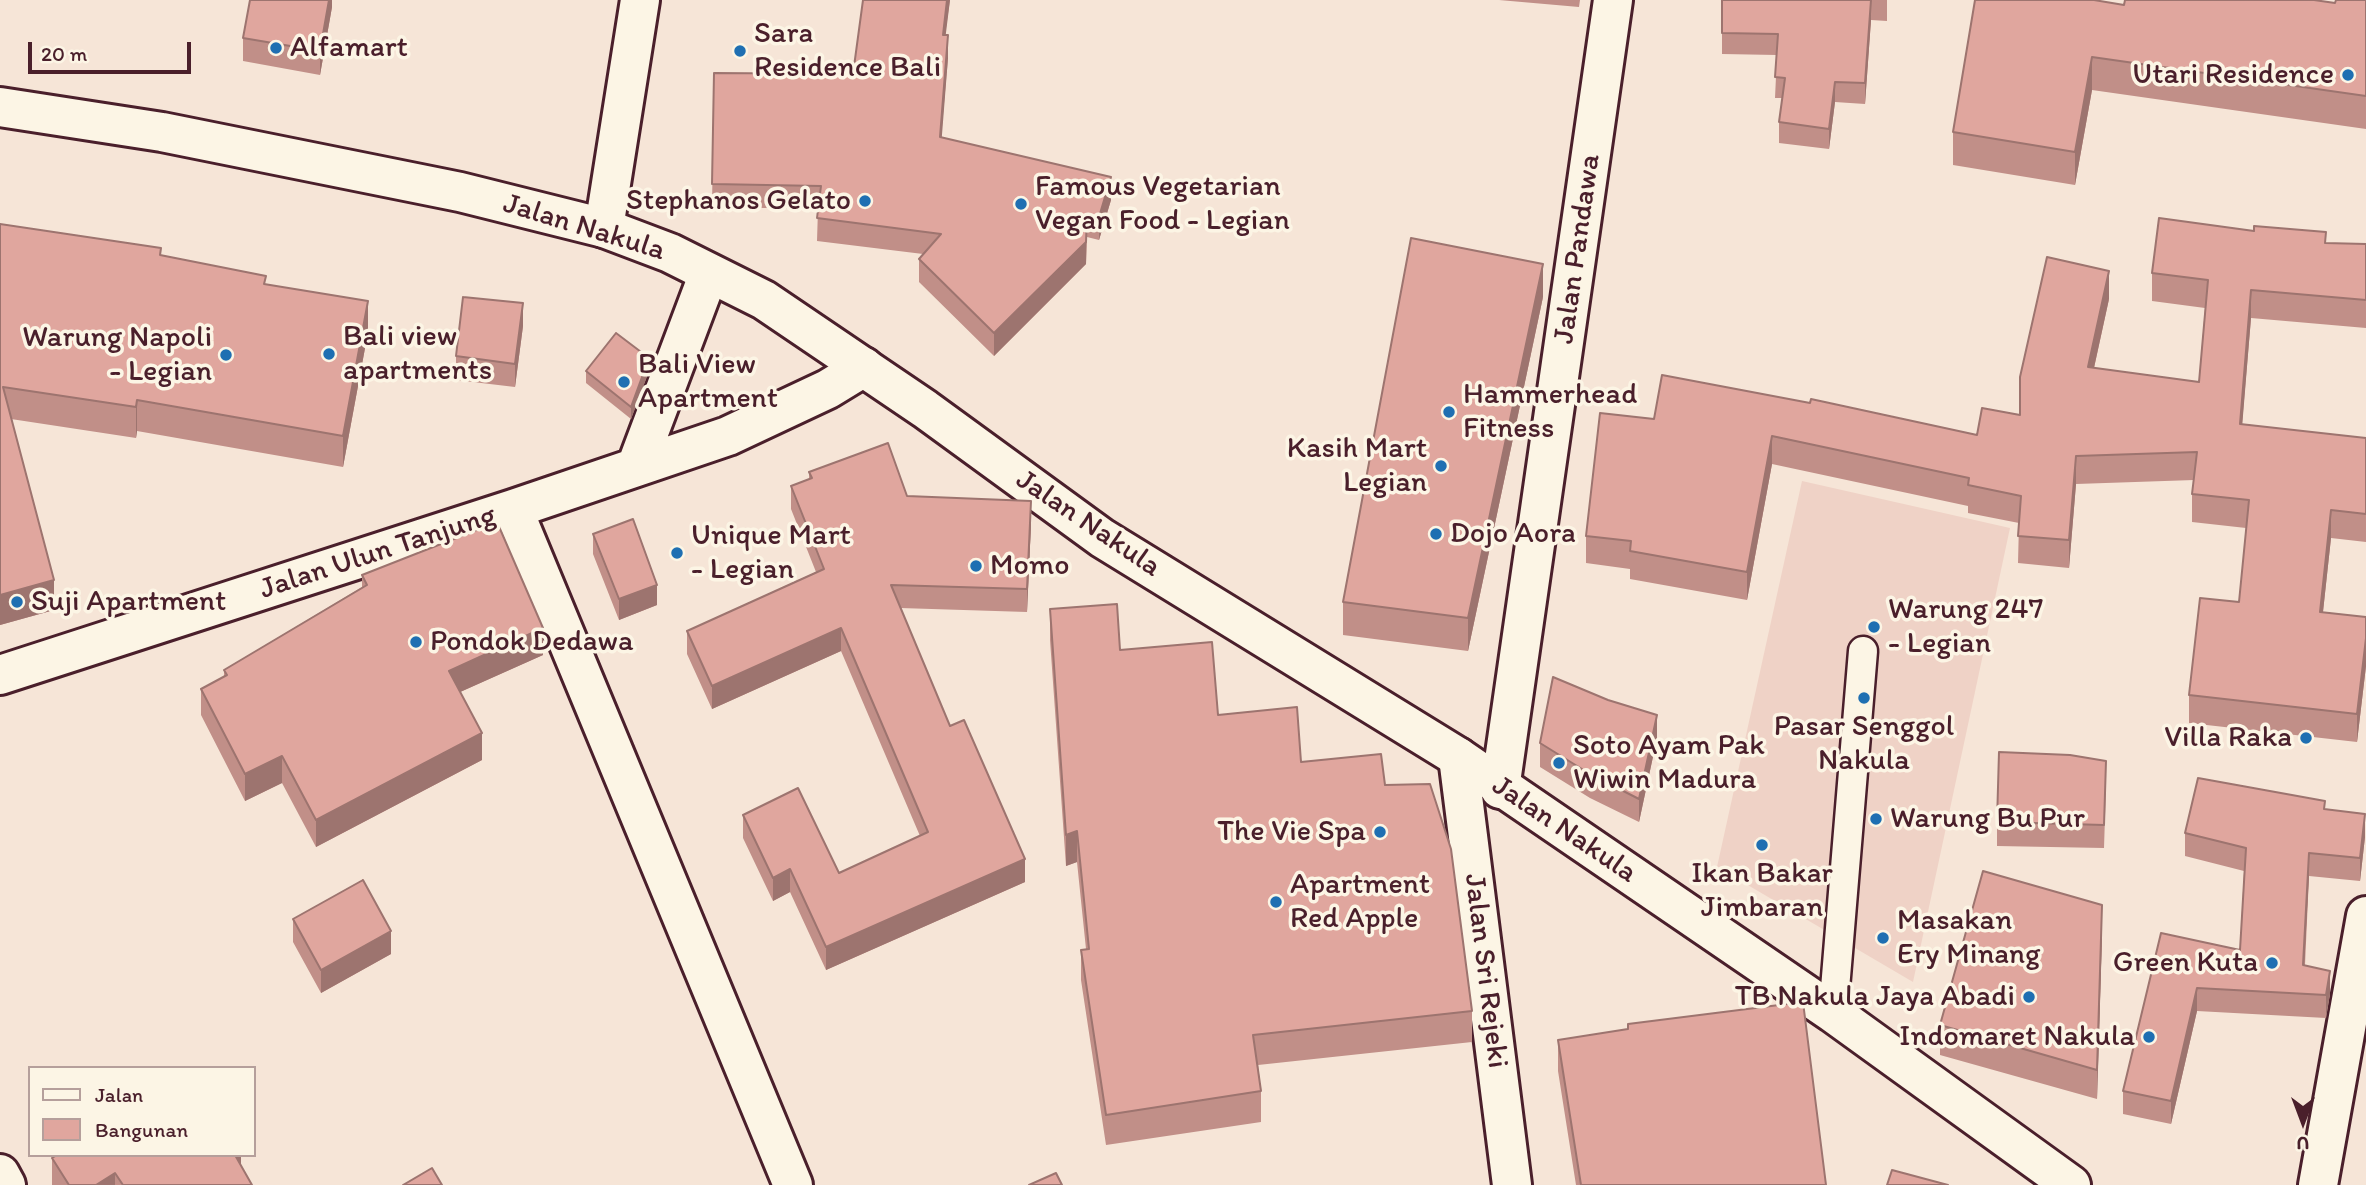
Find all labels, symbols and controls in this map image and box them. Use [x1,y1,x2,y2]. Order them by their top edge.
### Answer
place label: Sara Residence Bali [754,16,941,86]
scale bar [32,28,194,72]
place label: Alfamart [290,30,408,66]
marker: Alfamart [268,40,284,56]
text: 20 m [41,41,87,66]
marker: Sara Residence Bali [732,43,748,59]
place label: Utari Residence [2132,57,2334,93]
marker: Utari Residence [2340,67,2356,83]
street label: Jalan Pandawa [1547,152,1609,346]
place label: Famous Vegetarian Vegan Food - Legian [1035,169,1290,240]
place label: Stephanos Gelato [626,183,851,219]
street label: Jalan Nakula [499,186,669,270]
marker: Stephanos Gelato [857,193,873,209]
marker: Famous Vegetarian Vegan Food - Legian [1013,196,1029,212]
place label: Bali view apartments [343,319,492,390]
place label: Warung Napoli - Legian [22,320,212,390]
marker: Bali view apartments [321,346,337,362]
marker: Warung Napoli - Legian [218,347,234,363]
place label: Bali View Apartment [638,347,778,418]
marker: Bali View Apartment [616,374,632,390]
place label: Hammerhead Fitness [1463,377,1637,448]
marker: Hammerhead Fitness [1441,404,1457,420]
place label: Kasih Mart Legian [1287,431,1427,502]
marker: Kasih Mart Legian [1433,458,1449,474]
street label: Jalan Nakula [1009,462,1167,586]
street label: Jalan Ulun Tanjung [255,498,501,608]
place label: Dojo Aora [1450,516,1576,552]
place label: Unique Mart - Legian [691,518,851,588]
marker: Dojo Aora [1428,526,1444,542]
marker: Unique Mart - Legian [669,545,685,561]
place label: Momo [990,548,1069,584]
marker: Momo [968,558,984,574]
place label: Suji Apartment [31,584,226,620]
place label: Warung 247 - Legian [1888,592,2043,662]
marker: Suji Apartment [9,594,25,610]
marker: Warung 247 - Legian [1866,619,1882,635]
place label: Pondok Dedawa [430,624,634,660]
marker: Pondok Dedawa [408,634,424,650]
marker: Pasar Senggol Nakula [1856,690,1872,706]
place label: Pasar Senggol Nakula [1774,709,1954,780]
place label: Villa Raka [2164,720,2292,756]
place label: Soto Ayam Pak Wiwin Madura [1573,728,1765,798]
marker: Villa Raka [2298,730,2314,746]
marker: Soto Ayam Pak Wiwin Madura [1551,755,1567,771]
street label: Jalan Nakula [1485,768,1643,892]
place label: Warung Bu Pur [1890,801,2085,837]
marker: Warung Bu Pur [1868,811,1884,827]
place label: The Vie Spa [1217,814,1366,850]
marker: The Vie Spa [1372,824,1388,840]
marker: Ikan Bakar Jimbaran [1754,837,1770,853]
place label: Ikan Bakar Jimbaran [1691,856,1833,926]
place label: Apartment Red Apple [1290,867,1430,937]
street label: Jalan Sri Rejeki [1455,872,1515,1070]
marker: Apartment Red Apple [1268,894,1284,910]
place label: Masakan Ery Minang [1897,903,2040,974]
marker: Masakan Ery Minang [1875,930,1891,946]
place label: Green Kuta [2113,945,2258,981]
marker: Green Kuta [2264,955,2280,971]
place label: TB Nakula Jaya Abadi [1735,979,2015,1015]
marker: TB Nakula Jaya Abadi [2021,989,2037,1005]
place label: Indomaret Nakula [1899,1019,2135,1055]
marker: Indomaret Nakula [2141,1029,2157,1045]
legend [28,1066,256,1157]
text: Jalan [95,1082,143,1107]
north arrow [2268,1087,2338,1157]
text: Bangunan [95,1117,188,1142]
text: U [2297,1132,2309,1155]

